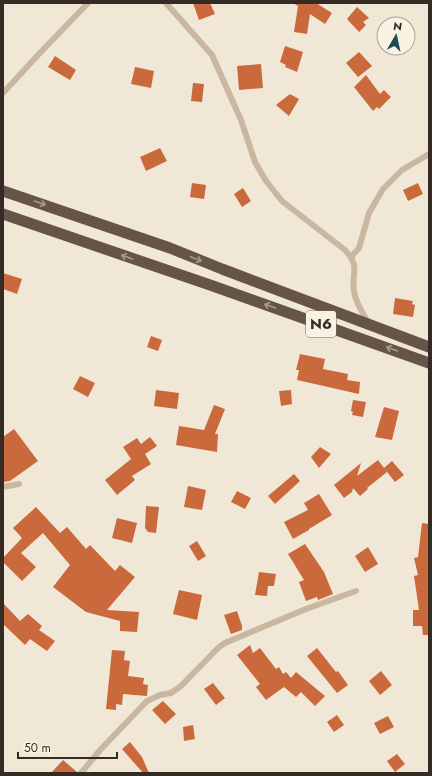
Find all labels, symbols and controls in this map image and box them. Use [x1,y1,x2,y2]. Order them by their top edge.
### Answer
north arrow [376,16,416,56]
text: N [392,18,403,35]
one-way arrow [33,200,46,207]
one-way arrow [121,252,133,260]
one-way arrow [189,255,201,263]
one-way arrow [263,302,276,309]
road number: N6 [306,311,336,337]
one-way arrow [387,345,399,353]
scale bar [18,734,117,760]
text: 50 m [24,739,51,757]

